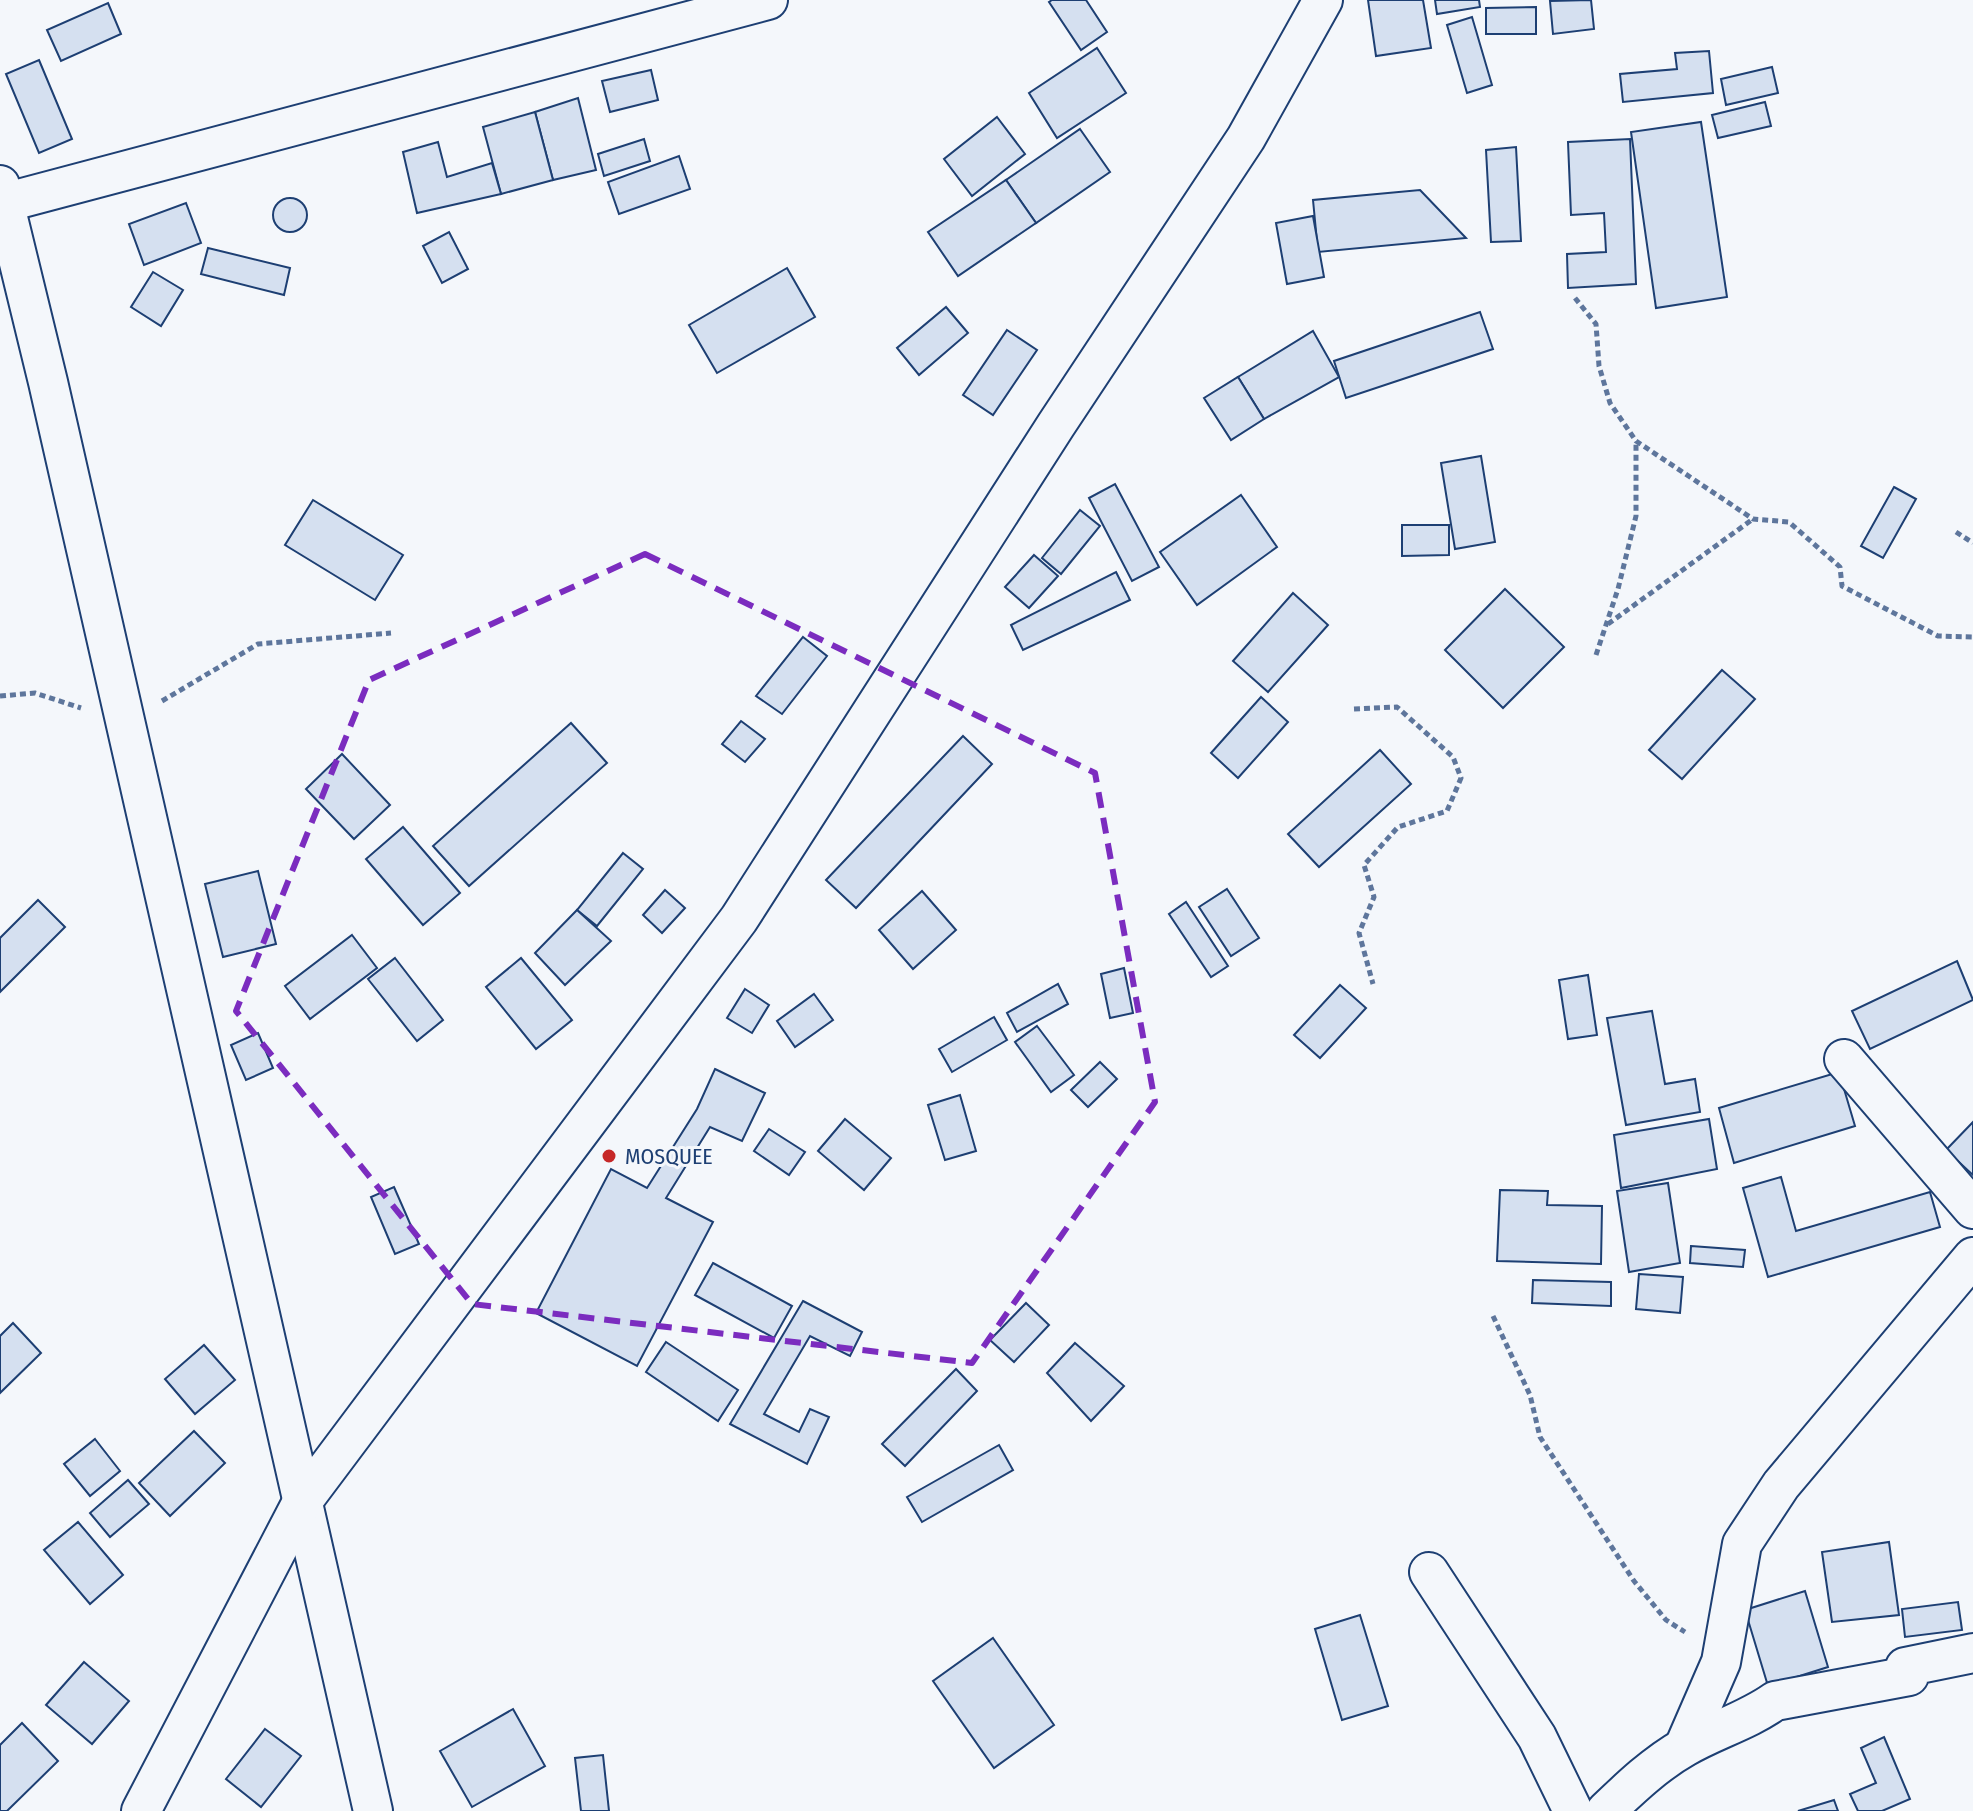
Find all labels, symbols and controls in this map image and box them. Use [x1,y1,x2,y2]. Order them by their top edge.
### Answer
place label: MOSQUEE [625,1143,713,1170]
marker: MOSQUEE [600,1147,618,1165]

